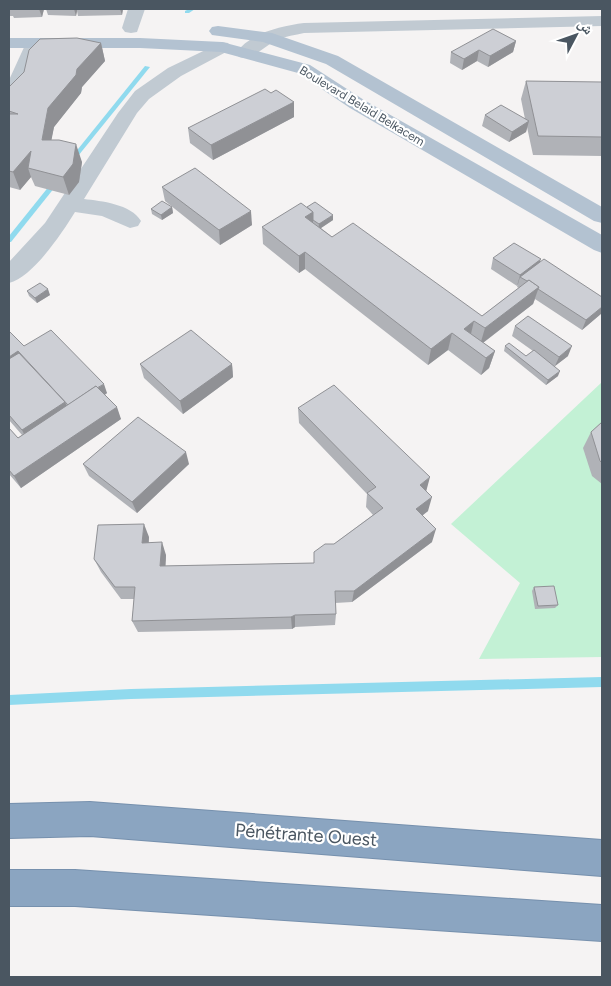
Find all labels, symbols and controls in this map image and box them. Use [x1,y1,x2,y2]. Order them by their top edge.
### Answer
north arrow [551,10,601,60]
text: ش [574,16,597,38]
street label: Boulevard Belaid Belkacem [297,63,427,149]
street label: Pénétrante Ouest [234,819,378,851]

